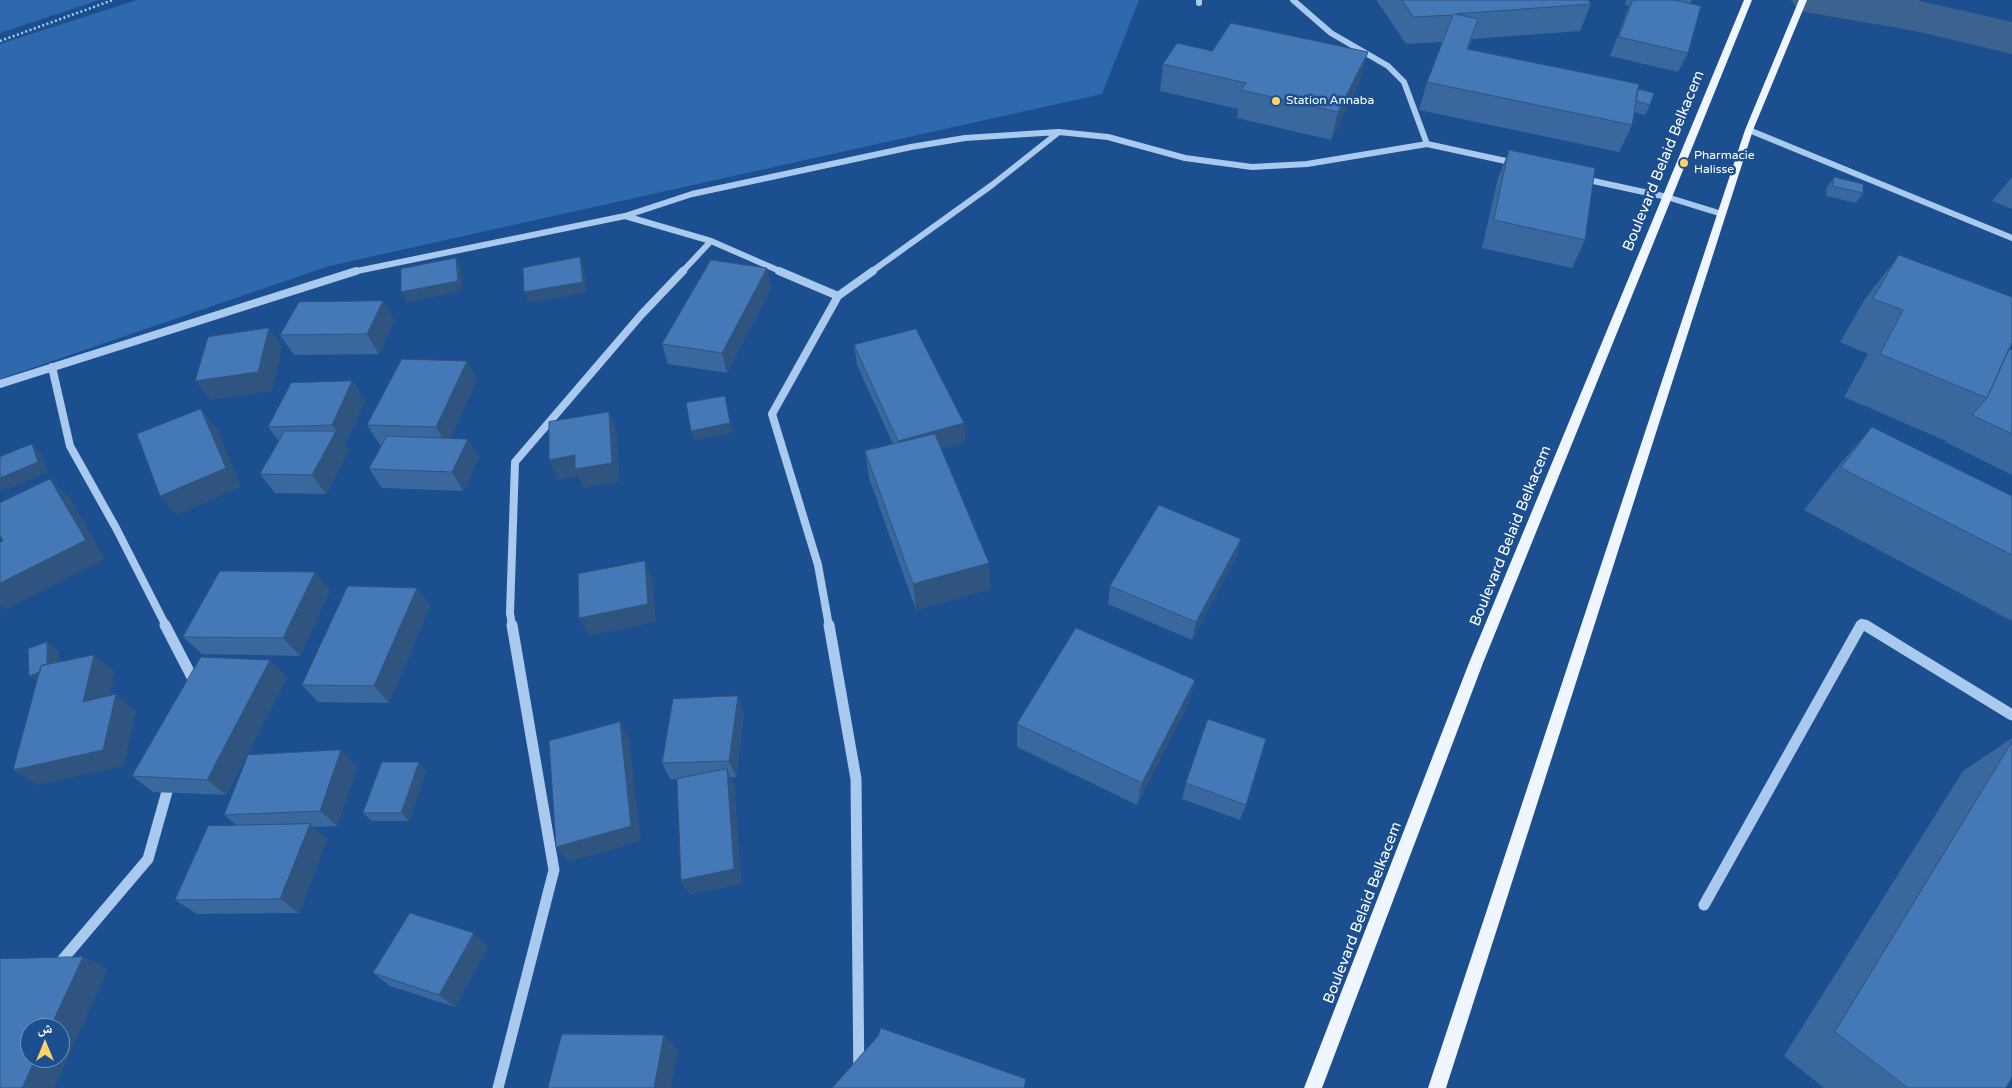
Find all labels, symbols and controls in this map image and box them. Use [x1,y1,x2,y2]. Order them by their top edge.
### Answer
street label: Boulevard Belaid Belkacem [1619,68,1709,254]
place label: Station Annaba [1286,94,1374,108]
marker: Station Annaba [1270,95,1282,107]
place label: Pharmacie Halisse [1694,149,1755,177]
marker: Pharmacie Halisse [1678,157,1690,169]
street label: Boulevard Belaid Belkacem [1466,443,1556,629]
street label: Boulevard Belaid Belkacem [1320,820,1406,1006]
north arrow [20,1018,70,1068]
text: ش [38,1020,52,1037]

